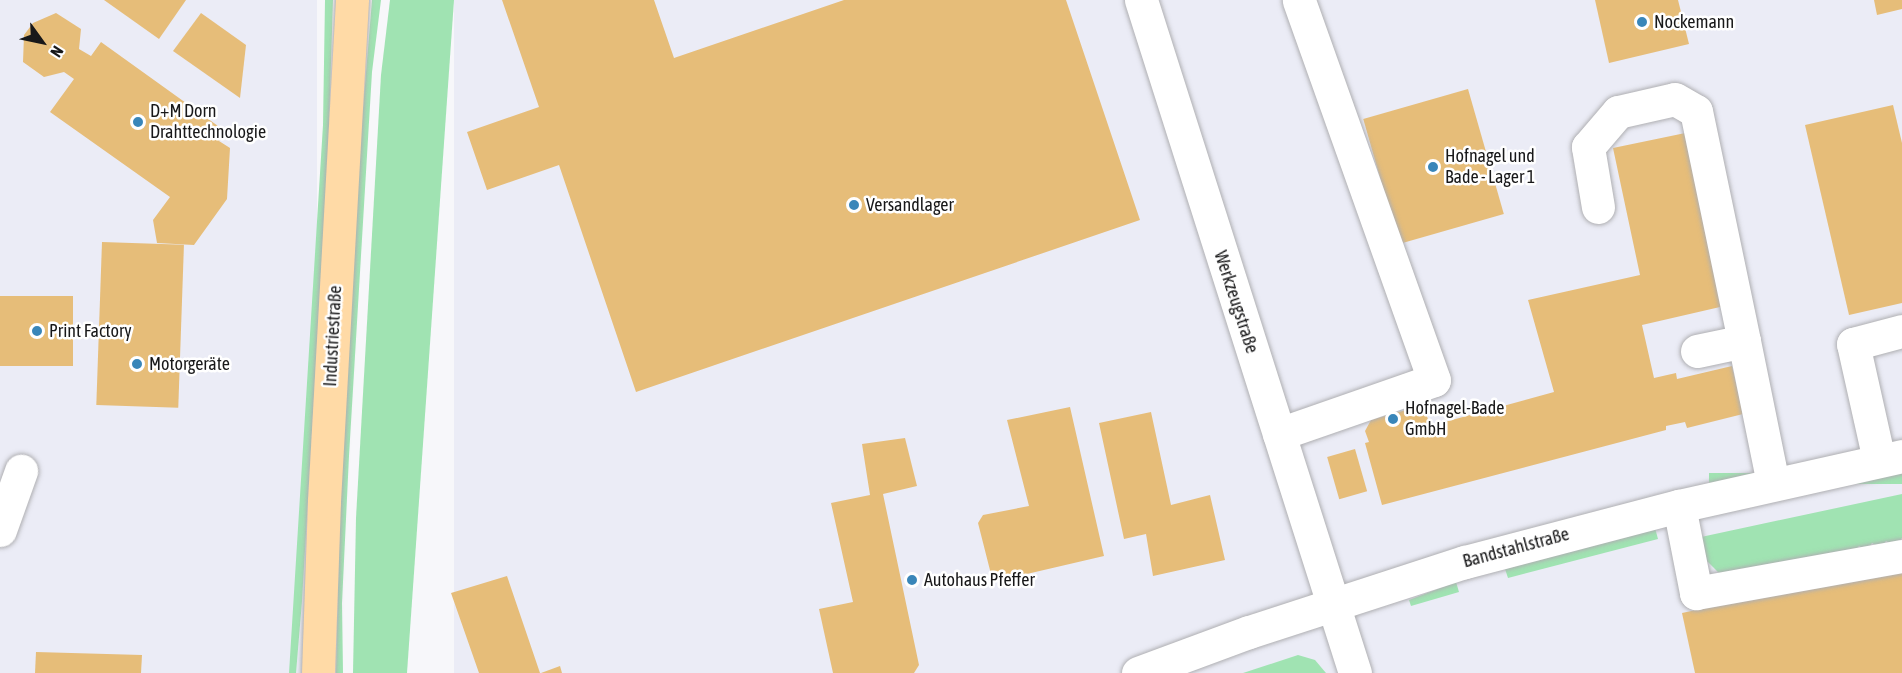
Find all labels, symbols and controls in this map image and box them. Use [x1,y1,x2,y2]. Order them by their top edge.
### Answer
place label: Nockemann [1654,11,1734,33]
north arrow [12,12,72,72]
marker: Nockemann [1635,15,1649,29]
text: N [47,43,67,61]
place label: D+M Dorn Drahttechnologie [150,101,266,144]
marker: D+M Dorn Drahttechnologie [131,115,145,129]
place label: Hofnagel und Bade - Lager 1 [1445,146,1535,188]
marker: Hofnagel und Bade - Lager 1 [1426,160,1440,174]
place label: Versandlager [866,194,954,216]
marker: Versandlager [847,198,861,212]
street label: Werkzeugstraße [1209,248,1263,356]
street label: Industriestraße [320,285,346,387]
place label: Print Factory [49,320,132,342]
marker: Print Factory [30,324,44,338]
place label: Motorgeräte [149,353,230,375]
marker: Motorgeräte [130,357,144,371]
place label: Hofnagel-Bade GmbH [1405,398,1504,440]
marker: Hofnagel-Bade GmbH [1386,412,1400,426]
street label: Bandstahlstraße [1461,523,1571,573]
place label: Autohaus Pfeffer [924,569,1035,591]
marker: Autohaus Pfeffer [905,573,919,587]

